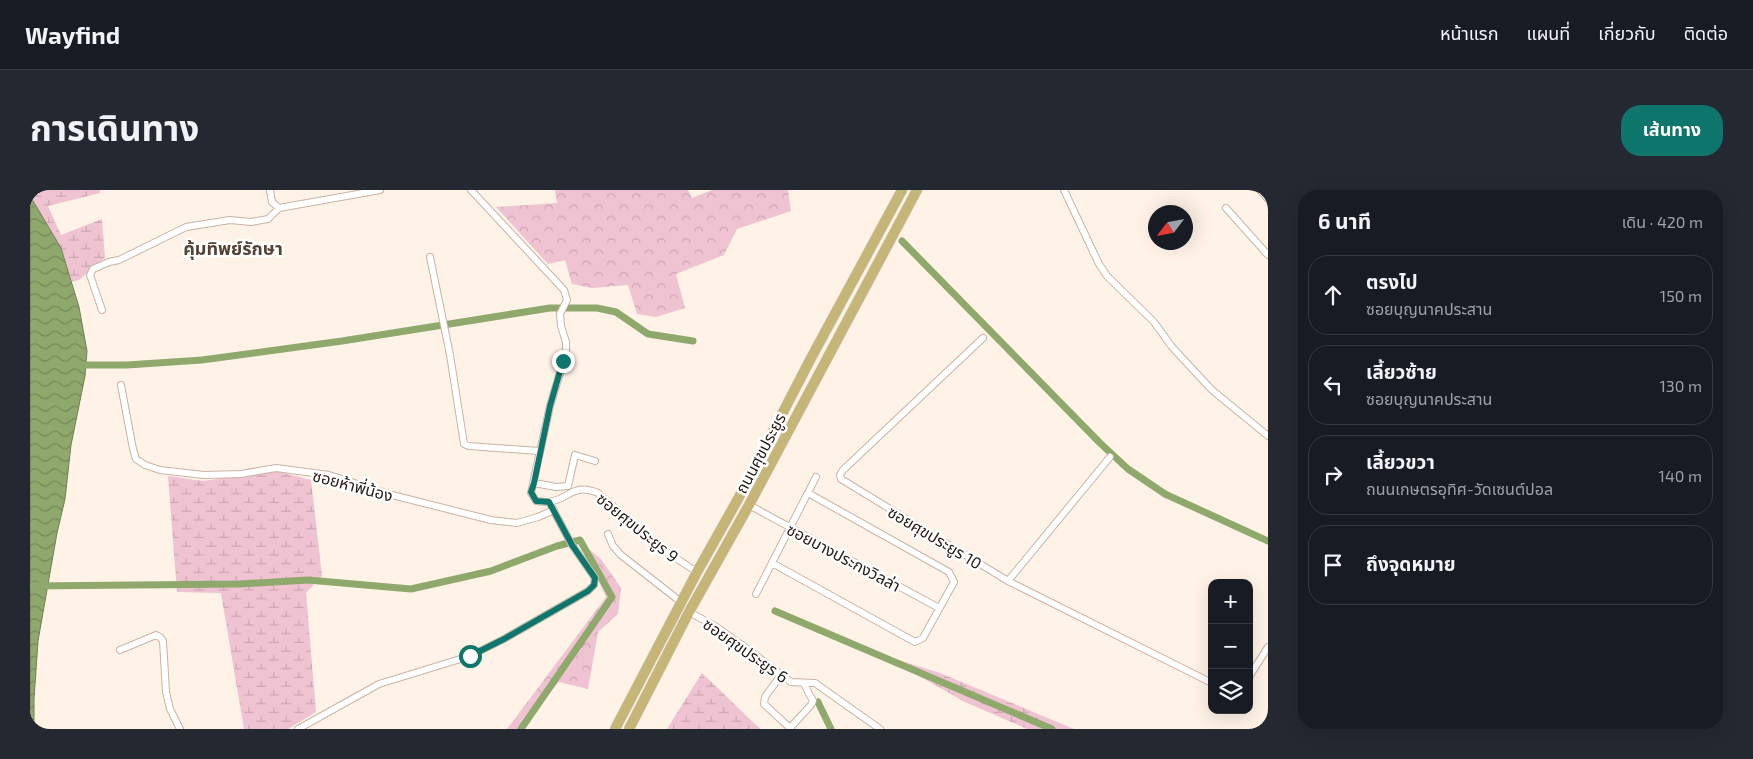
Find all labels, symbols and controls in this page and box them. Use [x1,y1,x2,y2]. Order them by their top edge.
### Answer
text: Wayfind [25,20,120,49]
text: หน้าแรก [1440,22,1498,44]
text: แผนที่ [1526,22,1570,44]
text: เกี่ยวกับ [1598,22,1656,44]
text: ติดต่อ [1684,22,1728,44]
button: เส้นทาง [1621,105,1723,156]
text: การเดินทาง [30,106,199,148]
north arrow [1148,205,1193,250]
text: 6 นาที [1318,208,1371,233]
text: เดิน · 420 m [1622,212,1703,231]
district label: คุ้มทิพย์รักษา [183,237,283,260]
text: ตรงไป [1366,270,1418,293]
icon: ahead [1319,281,1347,309]
text: 150 m [1660,286,1702,305]
text: ซอยบุญนาคประสาน [1366,299,1492,318]
route end [552,350,575,373]
text: เลี้ยวซ้าย [1366,360,1437,383]
icon: left [1319,371,1347,399]
text: 130 m [1660,376,1702,395]
text: ซอยบุญนาคประสาน [1366,389,1492,408]
street label: ถนนศุขประยูร [731,409,790,497]
text: เลี้ยวขวา [1366,450,1435,473]
icon: right [1319,461,1347,489]
street label: ซอยห้าพี่น้อง [311,464,395,505]
text: 140 m [1659,466,1702,485]
text: ถนนเกษตรอุทิศ-วัดเซนต์ปอล [1366,479,1553,498]
street label: ซอยศุขประยูร 9 [593,488,683,566]
street label: ซอยศุขประยูร 10 [884,502,985,573]
street label: ซอยบางประกงวิลล่า [784,519,904,595]
icon: arrive [1319,551,1347,579]
text: ถึงจุดหมาย [1366,552,1456,575]
map controls [1208,579,1253,714]
button: + [1208,579,1253,624]
street label: ซอยศุขประยูร 6 [699,614,792,687]
button: − [1208,624,1253,669]
route start [459,645,482,668]
button: layers [1208,669,1253,714]

